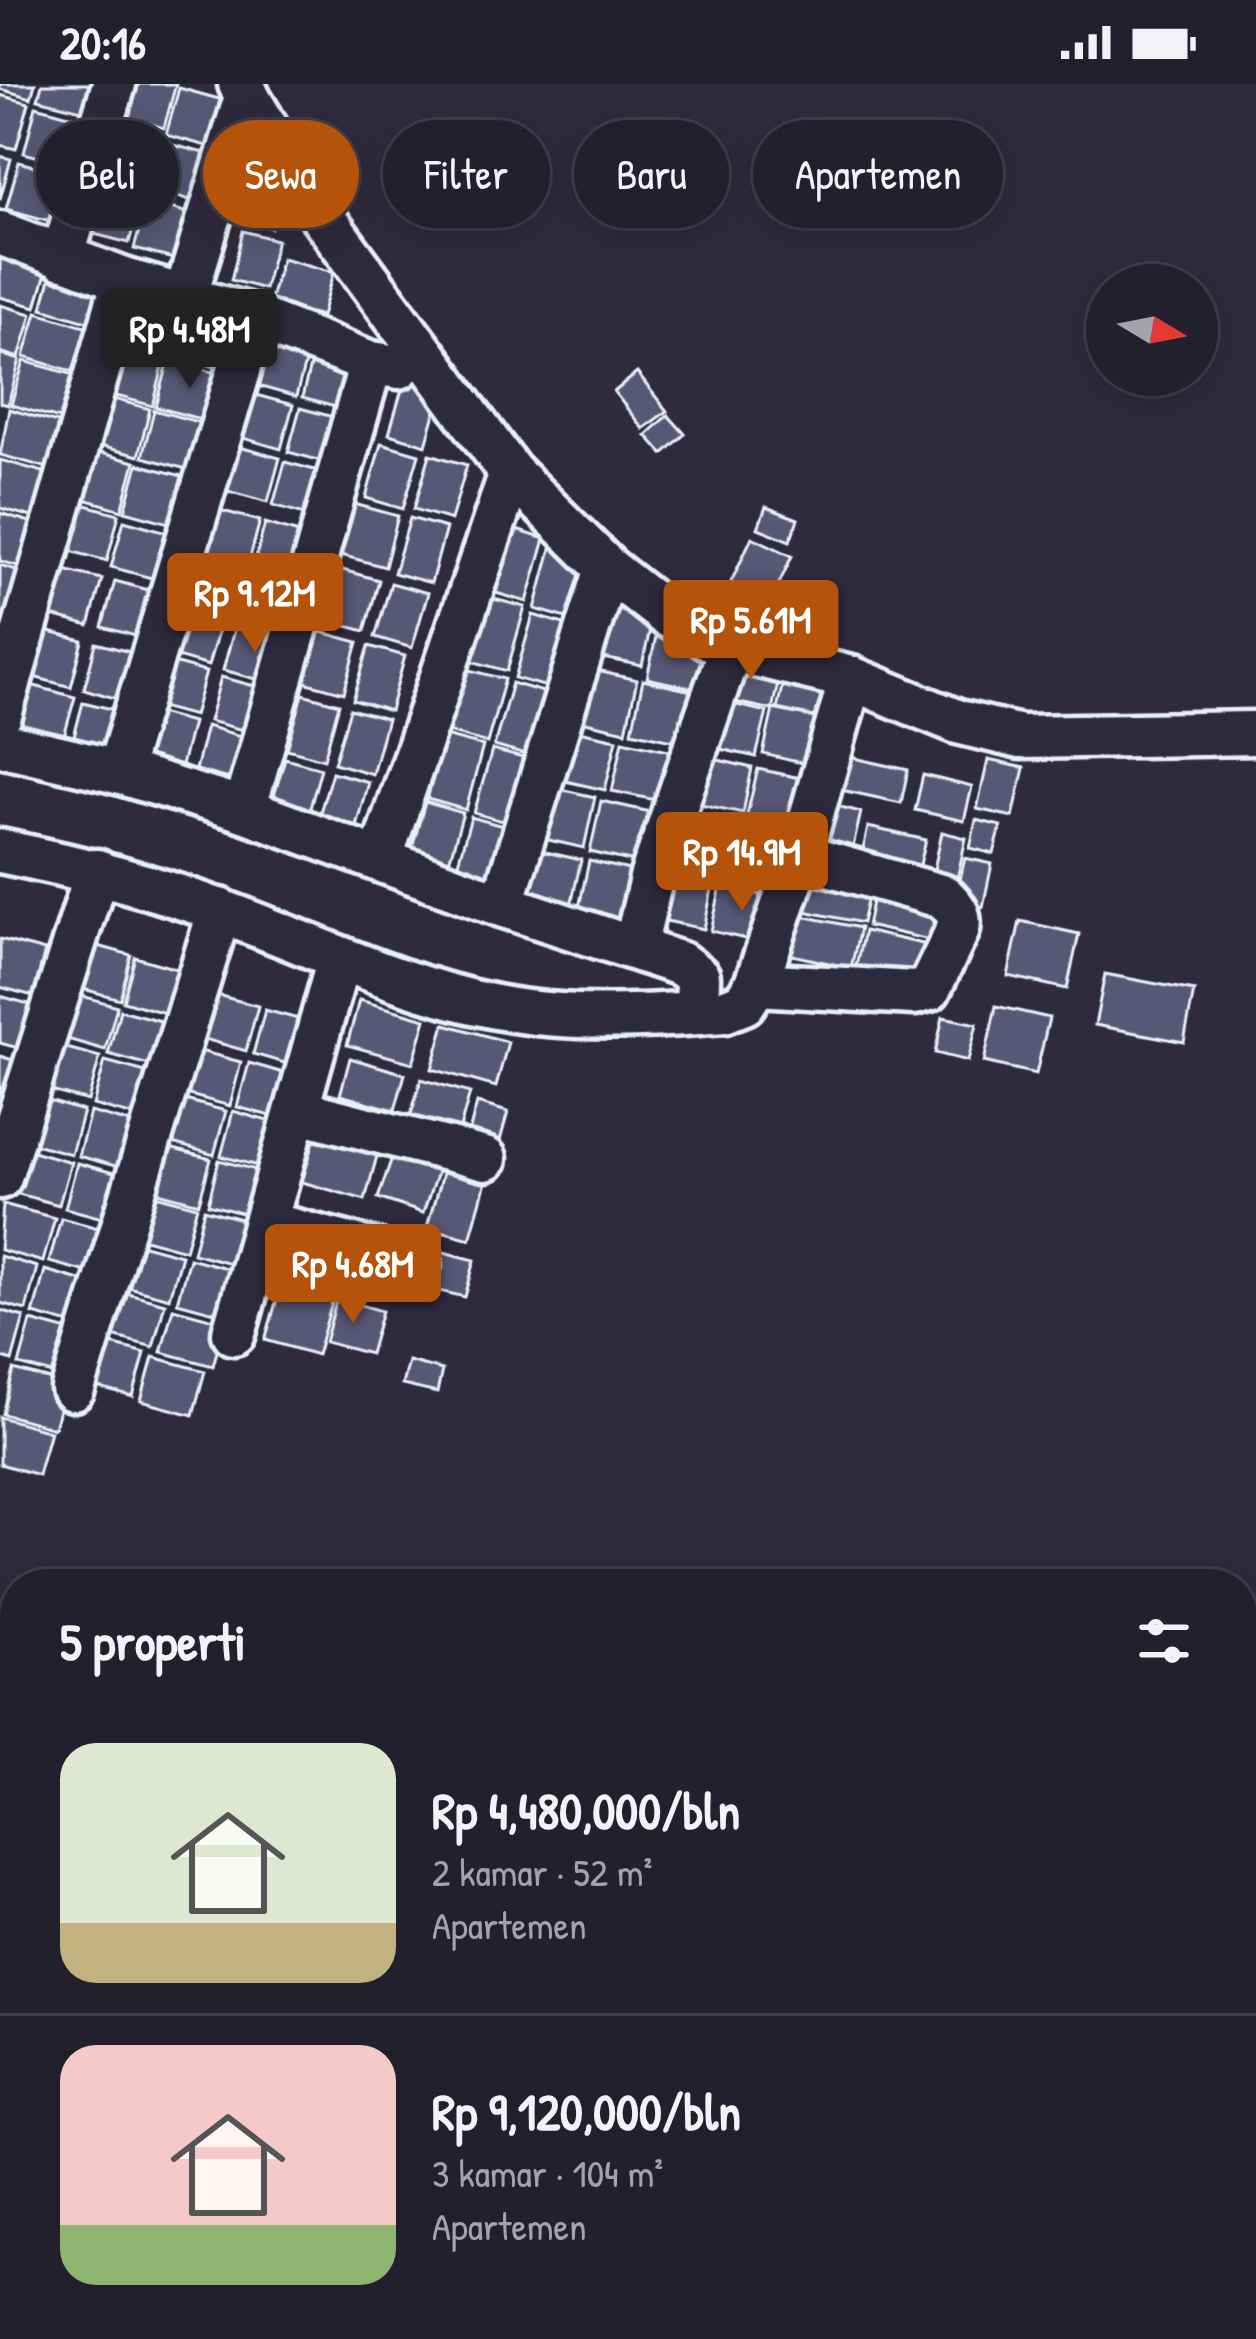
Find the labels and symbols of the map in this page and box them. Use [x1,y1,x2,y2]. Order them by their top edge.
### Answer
north arrow [1086,264,1218,396]
pin: Rp 4.48M [66,289,314,391]
pin: Rp 9.12M [131,553,379,655]
pin: Rp 5.61M [627,580,875,682]
pin: Rp 14.9M [618,812,866,914]
pin: Rp 4.68M [229,1224,477,1326]

